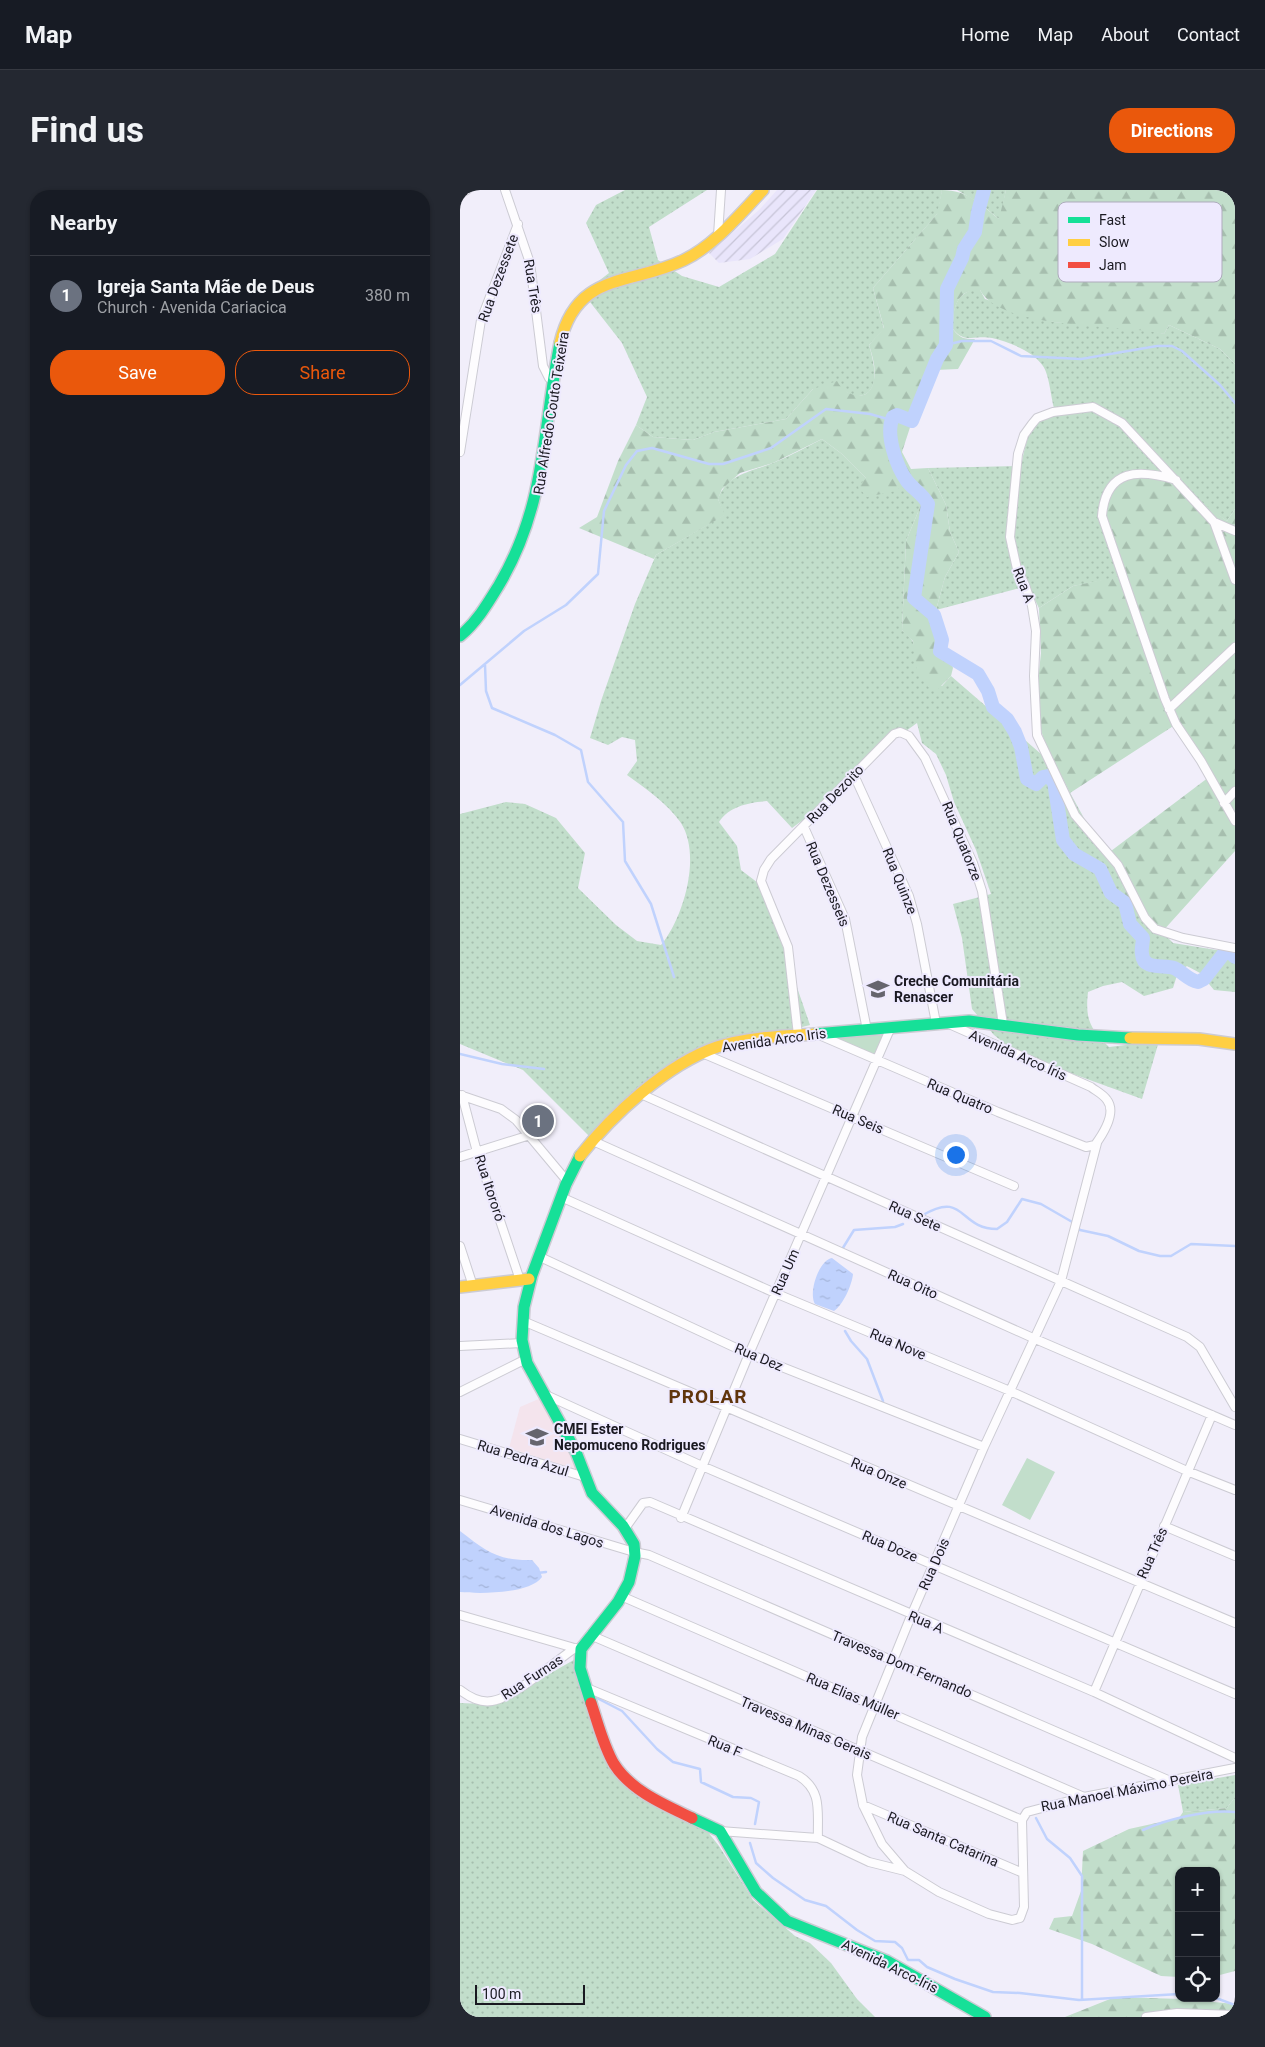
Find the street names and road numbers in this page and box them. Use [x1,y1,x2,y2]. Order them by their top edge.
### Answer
street label: Rua Dezessete [475,232,521,324]
street label: Rua Três [521,258,545,314]
street label: Rua Alfredo Couto Teixeira [530,330,572,496]
street label: Rua A [1010,565,1038,605]
street label: Rua Dezoito [803,762,867,826]
street label: Rua Quatorze [939,799,985,883]
street label: Rua Dezesseis [803,839,853,929]
street label: Rua Quinze [879,845,921,917]
street label: Avenida Arco Iris [721,1025,827,1055]
street label: Avenida Arco Íris [967,1025,1070,1084]
street label: Rua Quatro [925,1075,995,1117]
street label: Rua Seis [830,1101,886,1137]
street label: Rua Itororó [472,1153,508,1223]
street label: Rua Sete [887,1197,943,1235]
street label: Rua Um [768,1246,802,1298]
street label: Rua Oito [886,1266,940,1302]
street label: Rua Nove [868,1325,928,1363]
street label: Rua Dez [732,1340,786,1374]
street label: Rua Pedra Azul [476,1437,570,1479]
street label: Rua Onze [849,1454,909,1492]
street label: Avenida dos Lagos [488,1501,606,1551]
street label: Rua Três [1134,1525,1170,1581]
street label: Rua Doze [860,1527,920,1565]
street label: Rua Dois [915,1536,953,1592]
street label: Rua A [906,1607,946,1637]
street label: Travessa Dom Fernando [829,1627,975,1701]
street label: Rua Furnas [498,1651,566,1703]
street label: Rua Elias Müller [804,1669,902,1723]
street label: Travessa Minas Gerais [738,1693,874,1763]
street label: Rua F [706,1732,745,1760]
street label: Rua Manoel Máximo Pereira [1040,1765,1214,1815]
street label: Rua Santa Catarina [885,1808,1001,1870]
street label: Avenida Arco-Íris [839,1935,941,1996]

